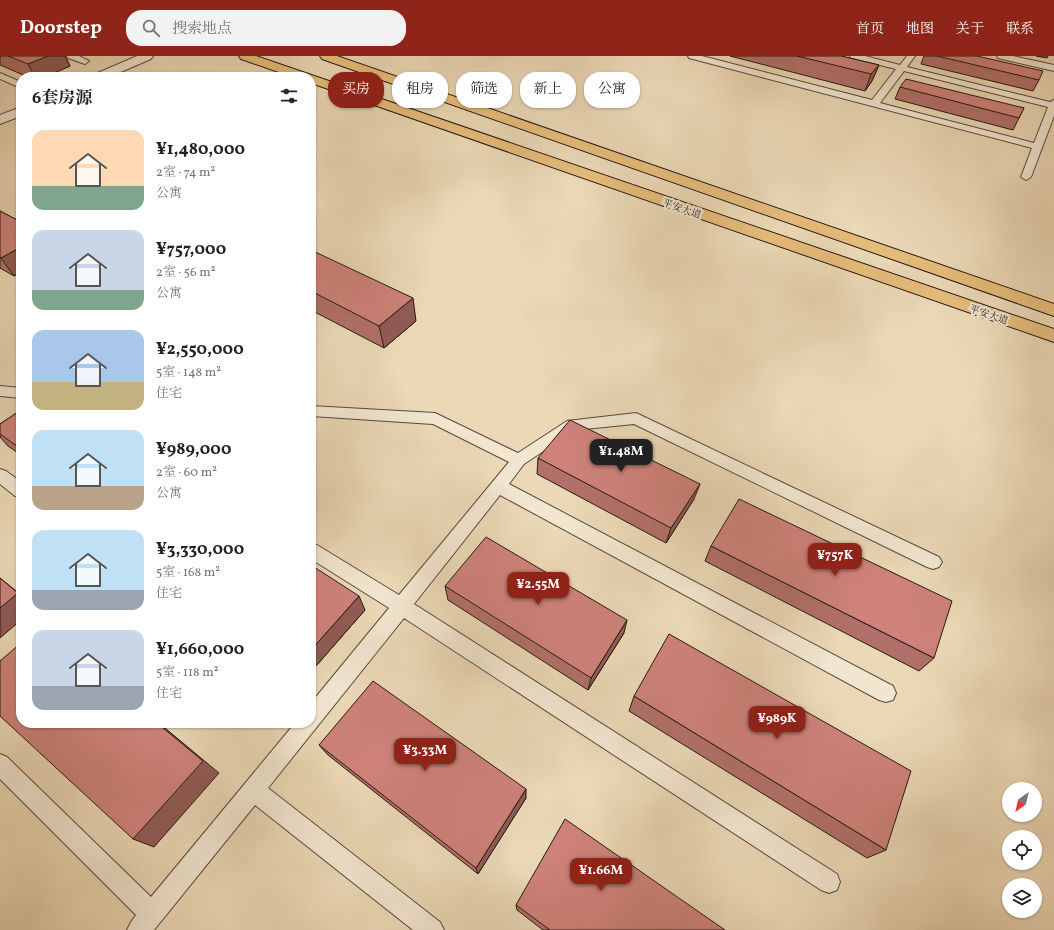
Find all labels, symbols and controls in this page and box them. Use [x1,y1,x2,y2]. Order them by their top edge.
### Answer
search box [126,10,406,46]
text: Doorstep [20,15,102,41]
icon: search [140,17,162,39]
text: 搜索地点 [172,19,232,40]
text: 首页 [856,20,884,39]
text: 地图 [906,20,934,39]
text: 关于 [956,20,984,39]
text: 联系 [1006,20,1034,39]
chip: 买房 [328,72,384,108]
chip: 租房 [392,72,448,108]
chip: 筛选 [456,72,512,108]
chip: 新上 [520,72,576,108]
chip: 公寓 [584,72,640,108]
icon: filters [278,85,300,107]
text: 6套房源 [32,87,92,110]
text: ¥1,480,000 [156,138,245,161]
icon: home [64,146,112,194]
text: 2室 · 74 m² [156,164,215,182]
text: 公寓 [156,185,182,203]
street label: 平安大道 [660,196,703,222]
text: ¥757,000 [156,238,226,261]
icon: home [64,246,112,294]
text: 2室 · 56 m² [156,264,215,282]
text: 公寓 [156,285,182,303]
street label: 平安大道 [967,302,1010,328]
text: ¥2,550,000 [156,338,244,361]
icon: home [64,346,112,394]
text: 5室 · 148 m² [156,364,221,382]
text: 住宅 [156,385,182,403]
text: ¥989,000 [156,438,231,461]
pin: ¥1.48M [588,439,654,473]
text: ¥1.48M [599,443,643,461]
icon: home [64,446,112,494]
text: 2室 · 60 m² [156,464,217,482]
text: 公寓 [156,485,182,503]
text: ¥3,330,000 [156,538,244,561]
pin: ¥757K [807,543,863,577]
icon: home [64,546,112,594]
text: ¥757K [817,547,853,565]
text: 5室 · 168 m² [156,564,220,582]
pin: ¥2.55M [505,572,571,606]
text: ¥2.55M [516,576,560,594]
text: 住宅 [156,585,182,603]
text: ¥1,660,000 [156,638,244,661]
icon: home [64,646,112,694]
text: 5室 · 118 m² [156,664,219,682]
text: 住宅 [156,685,182,703]
pin: ¥989K [749,706,805,740]
text: ¥989K [757,710,797,728]
pin: ¥3.33M [392,738,458,772]
text: ¥3.33M [403,742,447,760]
north arrow [1002,782,1042,822]
map controls [1002,782,1042,918]
button: locate [1002,830,1042,870]
pin: ¥1.66M [568,858,634,892]
text: ¥1.66M [579,862,623,880]
button: layers [1002,878,1042,918]

